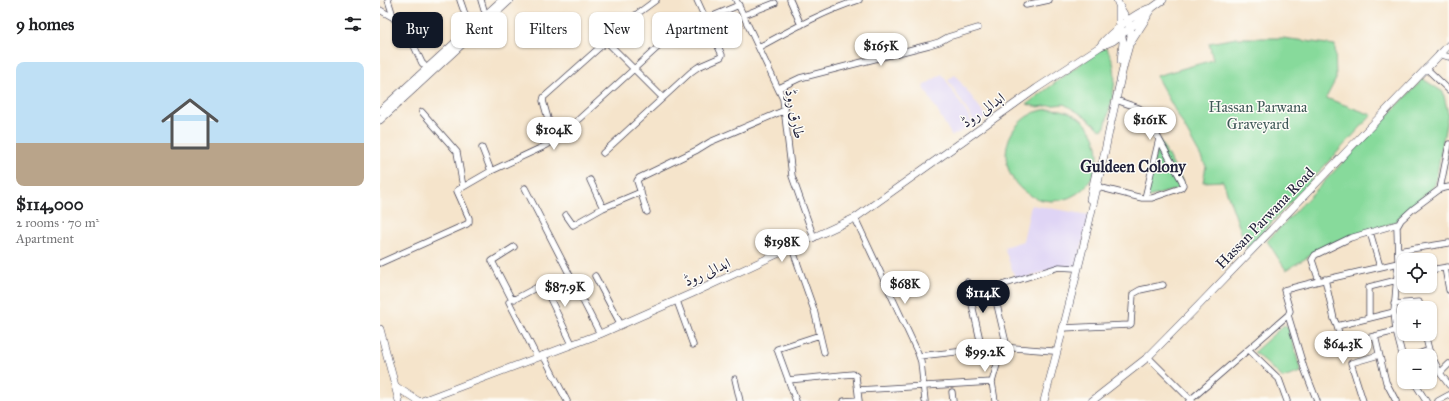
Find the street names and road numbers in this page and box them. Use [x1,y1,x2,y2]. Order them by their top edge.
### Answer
street label: طارق روڈ [781,88,809,140]
street label: ابدالی روڈ [958,89,1008,131]
street label: Hassan Parwana Road [1212,163,1318,272]
street label: ابدالی روڈ [681,254,733,290]

